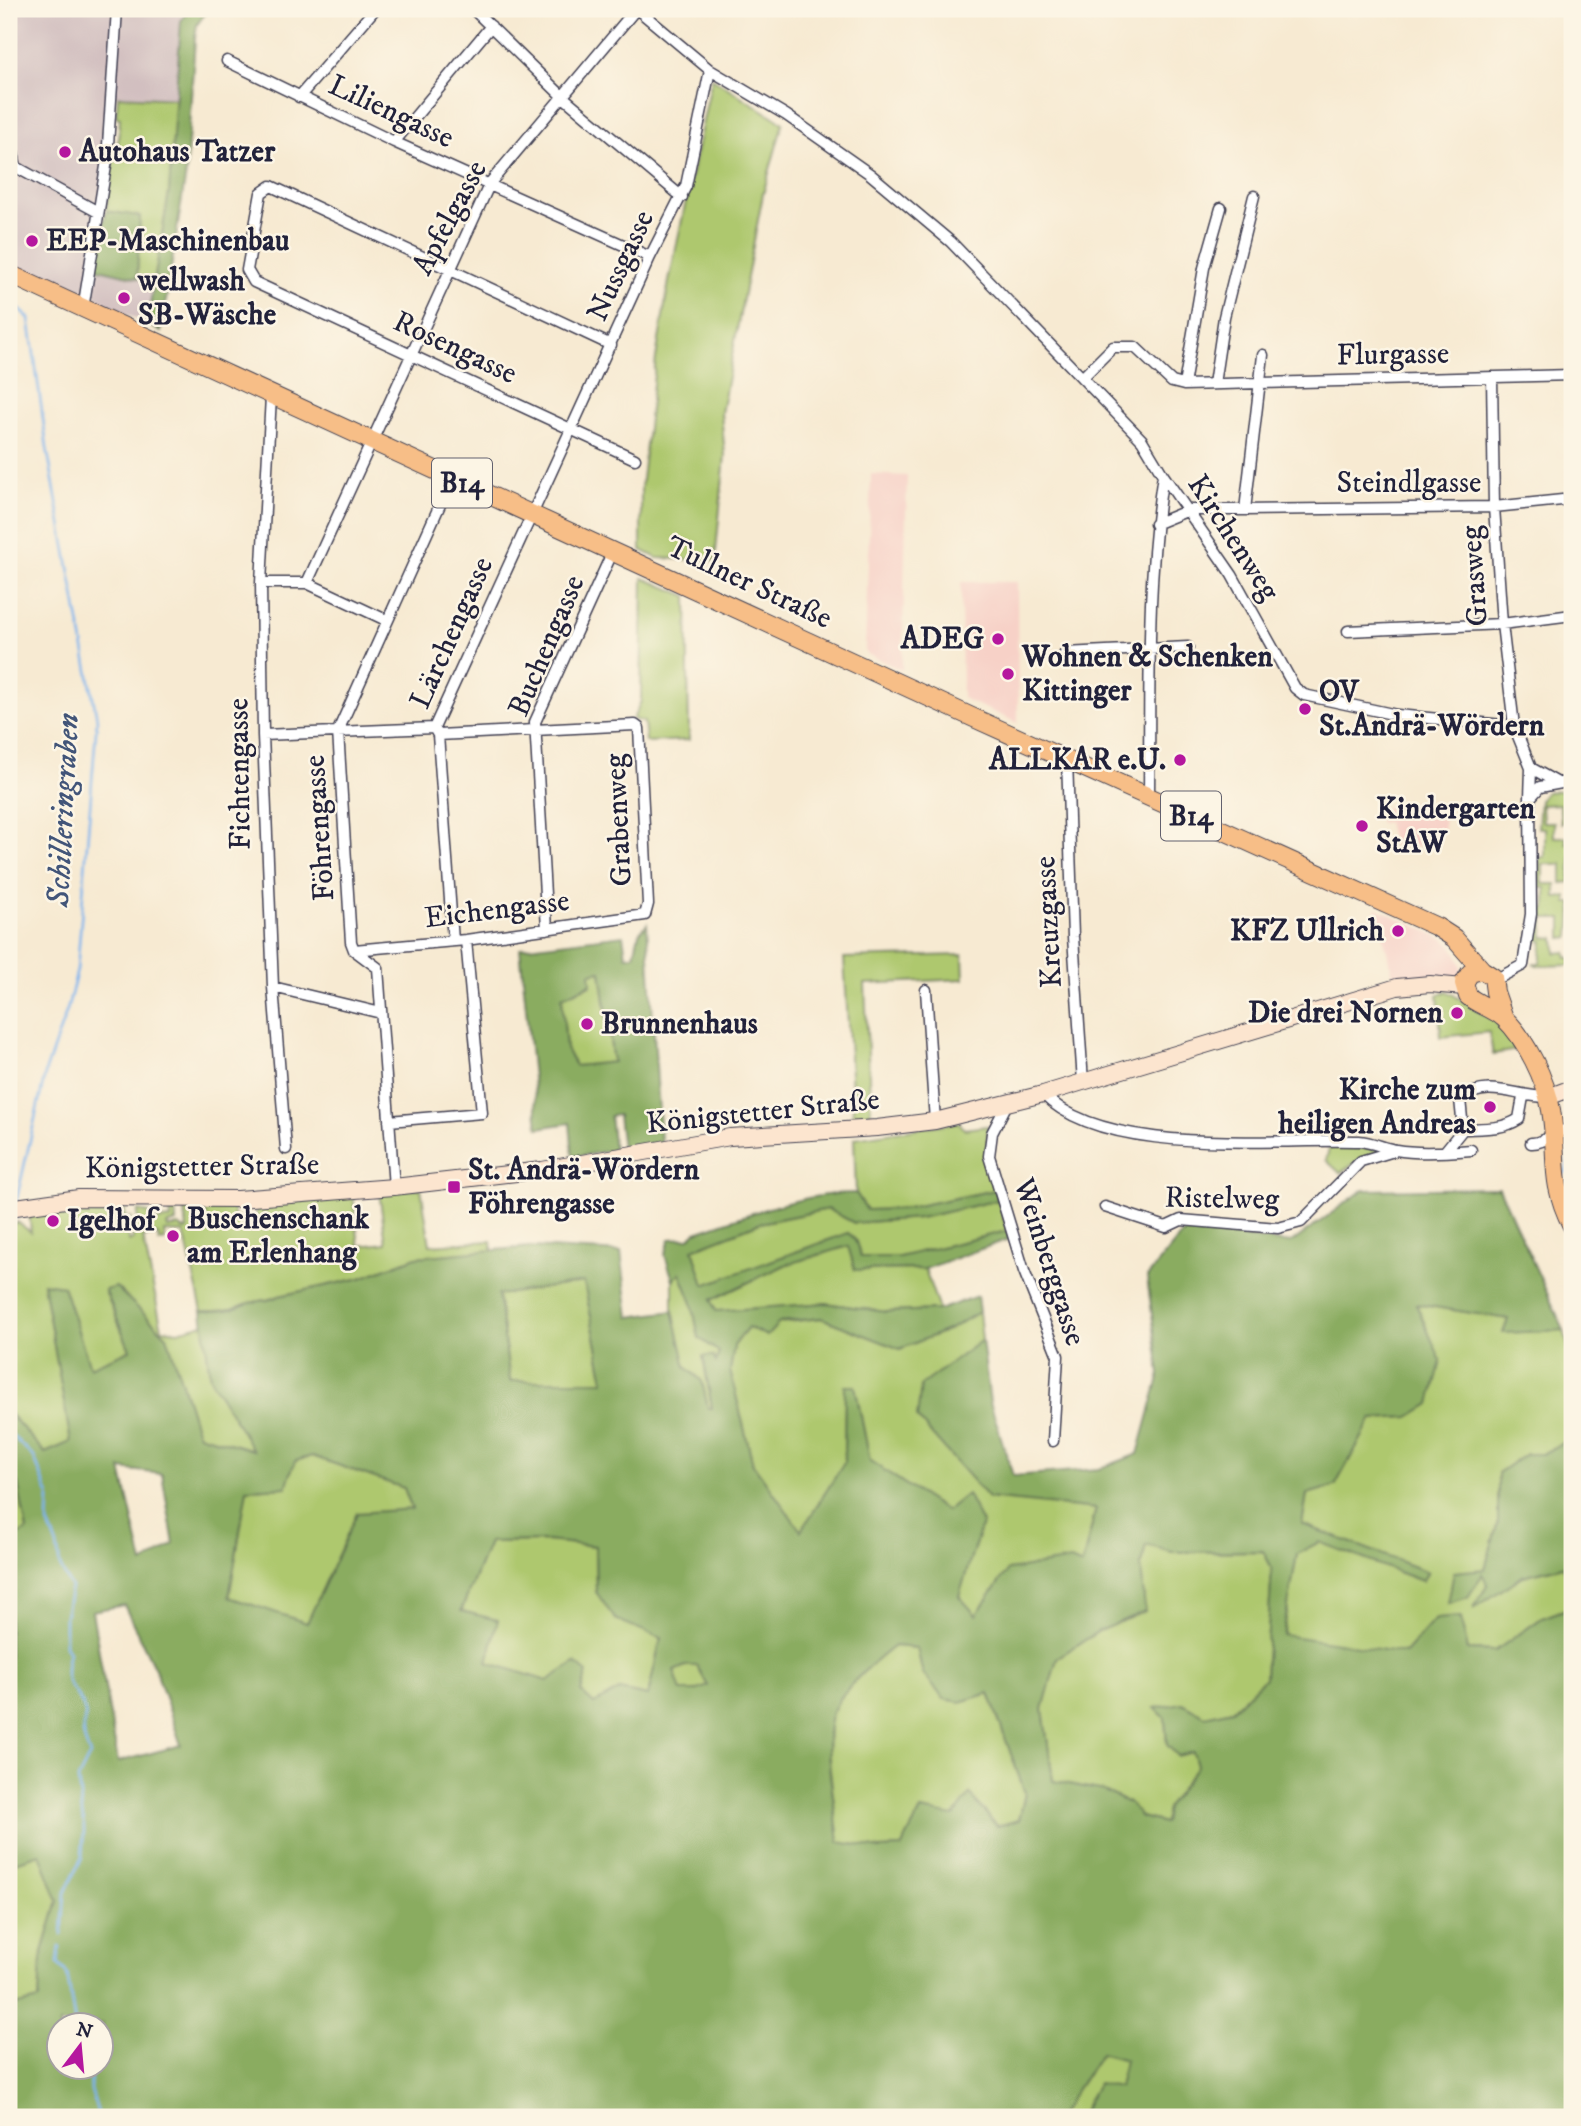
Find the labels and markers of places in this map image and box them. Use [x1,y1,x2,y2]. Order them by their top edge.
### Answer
place label: Autohaus Tatzer [78,134,276,171]
marker: Autohaus Tatzer [57,144,73,160]
place label: EEP-Maschinenbau [46,223,290,260]
marker: EEP-Maschinenbau [24,233,40,249]
place label: wellwash SB-Wäsche [137,263,277,334]
marker: wellwash SB-Wäsche [116,290,132,306]
place label: ADEG [900,621,984,658]
marker: ADEG [990,631,1006,647]
place label: Wohnen & Schenken Kittinger [1021,639,1273,710]
marker: Wohnen & Schenken Kittinger [1000,666,1016,682]
place label: OV St.Andrä-Wördern [1319,674,1545,745]
marker: OV St.Andrä-Wördern [1297,701,1313,717]
place label: ALLKAR e.U. [988,742,1166,779]
marker: ALLKAR e.U. [1172,752,1188,768]
place label: Kindergarten StAW [1376,791,1535,862]
marker: Kindergarten StAW [1354,818,1370,834]
place label: KFZ Ullrich [1230,913,1384,950]
marker: KFZ Ullrich [1390,923,1406,939]
place label: Die drei Nornen [1248,995,1443,1032]
marker: Die drei Nornen [1449,1005,1465,1021]
place label: Brunnenhaus [601,1006,758,1043]
marker: Brunnenhaus [579,1016,595,1032]
place label: Kirche zum heiligen Andreas [1277,1072,1476,1143]
marker: Kirche zum heiligen Andreas [1482,1099,1498,1115]
place label: St. Andrä-Wördern Föhrengasse [468,1152,700,1223]
marker: St. Andrä-Wördern Föhrengasse [446,1179,462,1195]
place label: Buschenschank am Erlenhang [187,1201,370,1272]
place label: Igelhof [67,1203,161,1240]
marker: Igelhof [45,1213,61,1229]
marker: Buschenschank am Erlenhang [165,1228,181,1244]

